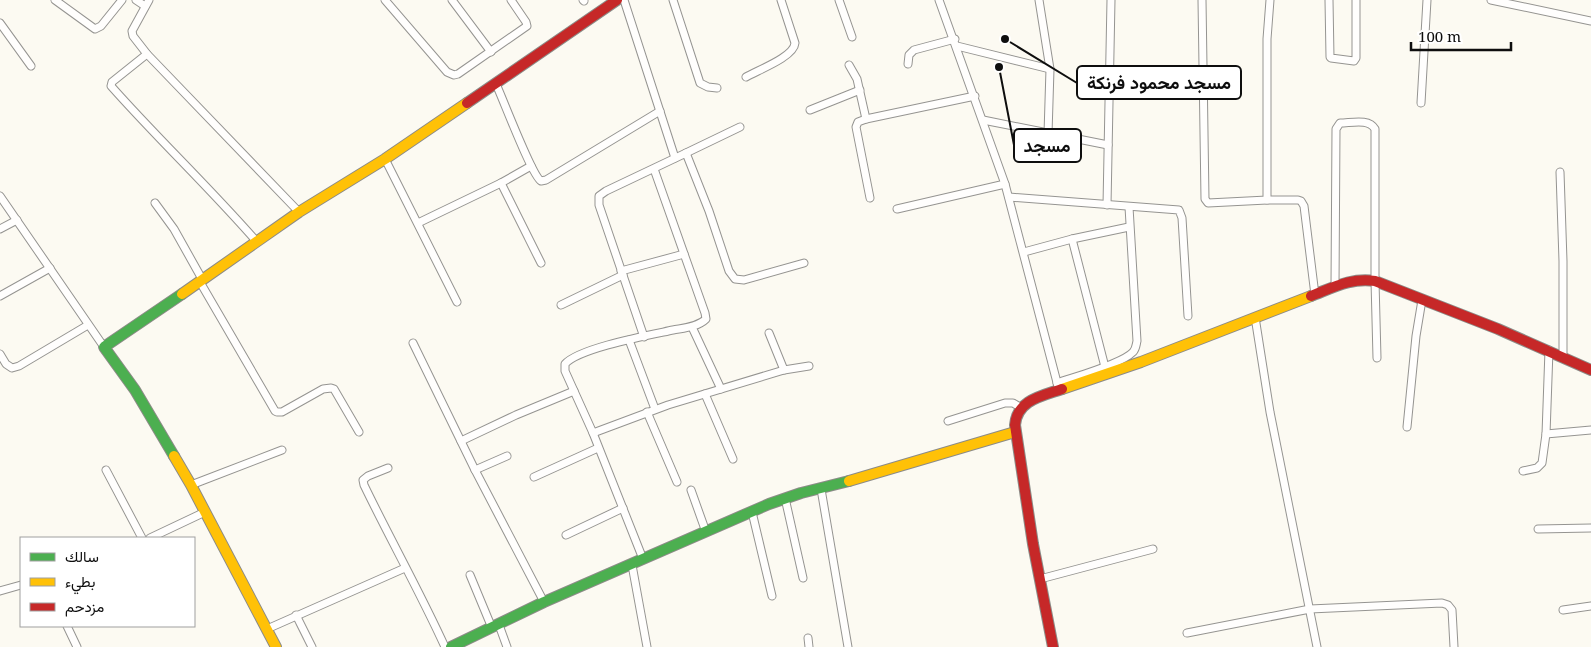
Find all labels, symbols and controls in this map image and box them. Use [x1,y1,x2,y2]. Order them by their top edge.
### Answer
scale bar [1411,20,1511,52]
text: 100 m [1418,26,1461,46]
callout: مسجد محمود فرنكة [1077,66,1241,99]
text: مسجد محمود فرنكة [1087,70,1231,94]
callout: مسجد [1014,129,1081,162]
text: مسجد [1024,133,1071,157]
legend [20,537,195,627]
text: سالك [65,546,99,566]
text: بطيء [65,571,95,595]
text: مزدحم [65,596,104,617]

